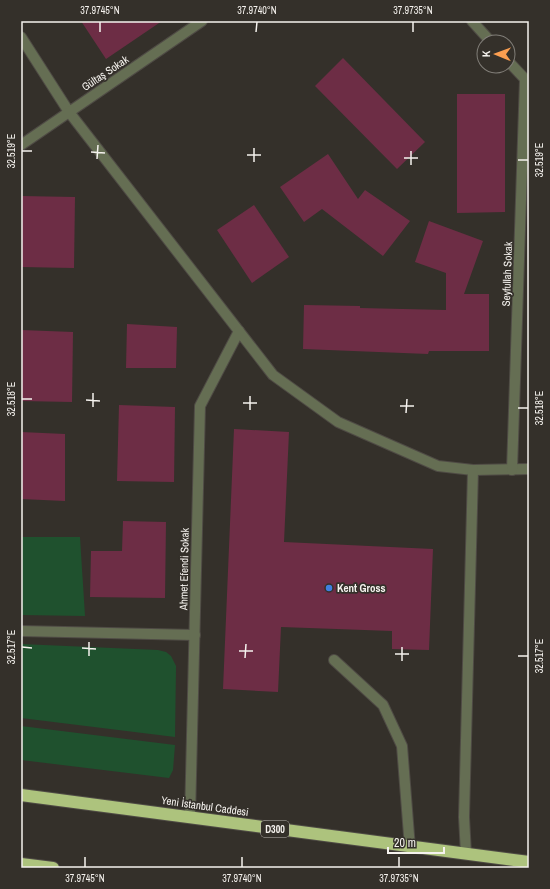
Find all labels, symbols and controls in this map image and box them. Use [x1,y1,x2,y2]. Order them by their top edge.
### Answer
text: 37.9745°N [80,4,120,17]
text: 37.9740°N [237,4,277,17]
text: 37.9735°N [393,4,433,17]
north arrow [476,34,516,74]
text: K [479,50,493,57]
street label: Gültaş Sokak [79,52,132,94]
text: 32.519°E [5,134,18,168]
text: 32.519°E [533,143,546,177]
street label: Seyfullah Sokak [499,241,515,307]
text: 32.518°E [5,382,18,416]
text: 32.518°E [533,391,546,425]
street label: Ahmet Efendi Sokak [176,527,192,611]
place label: Kent Gross [337,581,386,595]
marker: Kent Gross [324,583,334,593]
text: 32.517°E [5,630,18,664]
text: 32.517°E [533,639,546,673]
street label: Yeni İstanbul Caddesi [160,793,250,819]
road number: D300 [261,821,289,837]
scale bar [388,829,444,855]
text: 20 m [394,835,416,851]
text: 37.9745°N [65,872,105,885]
text: 37.9740°N [222,872,262,885]
text: 37.9735°N [379,872,419,885]

